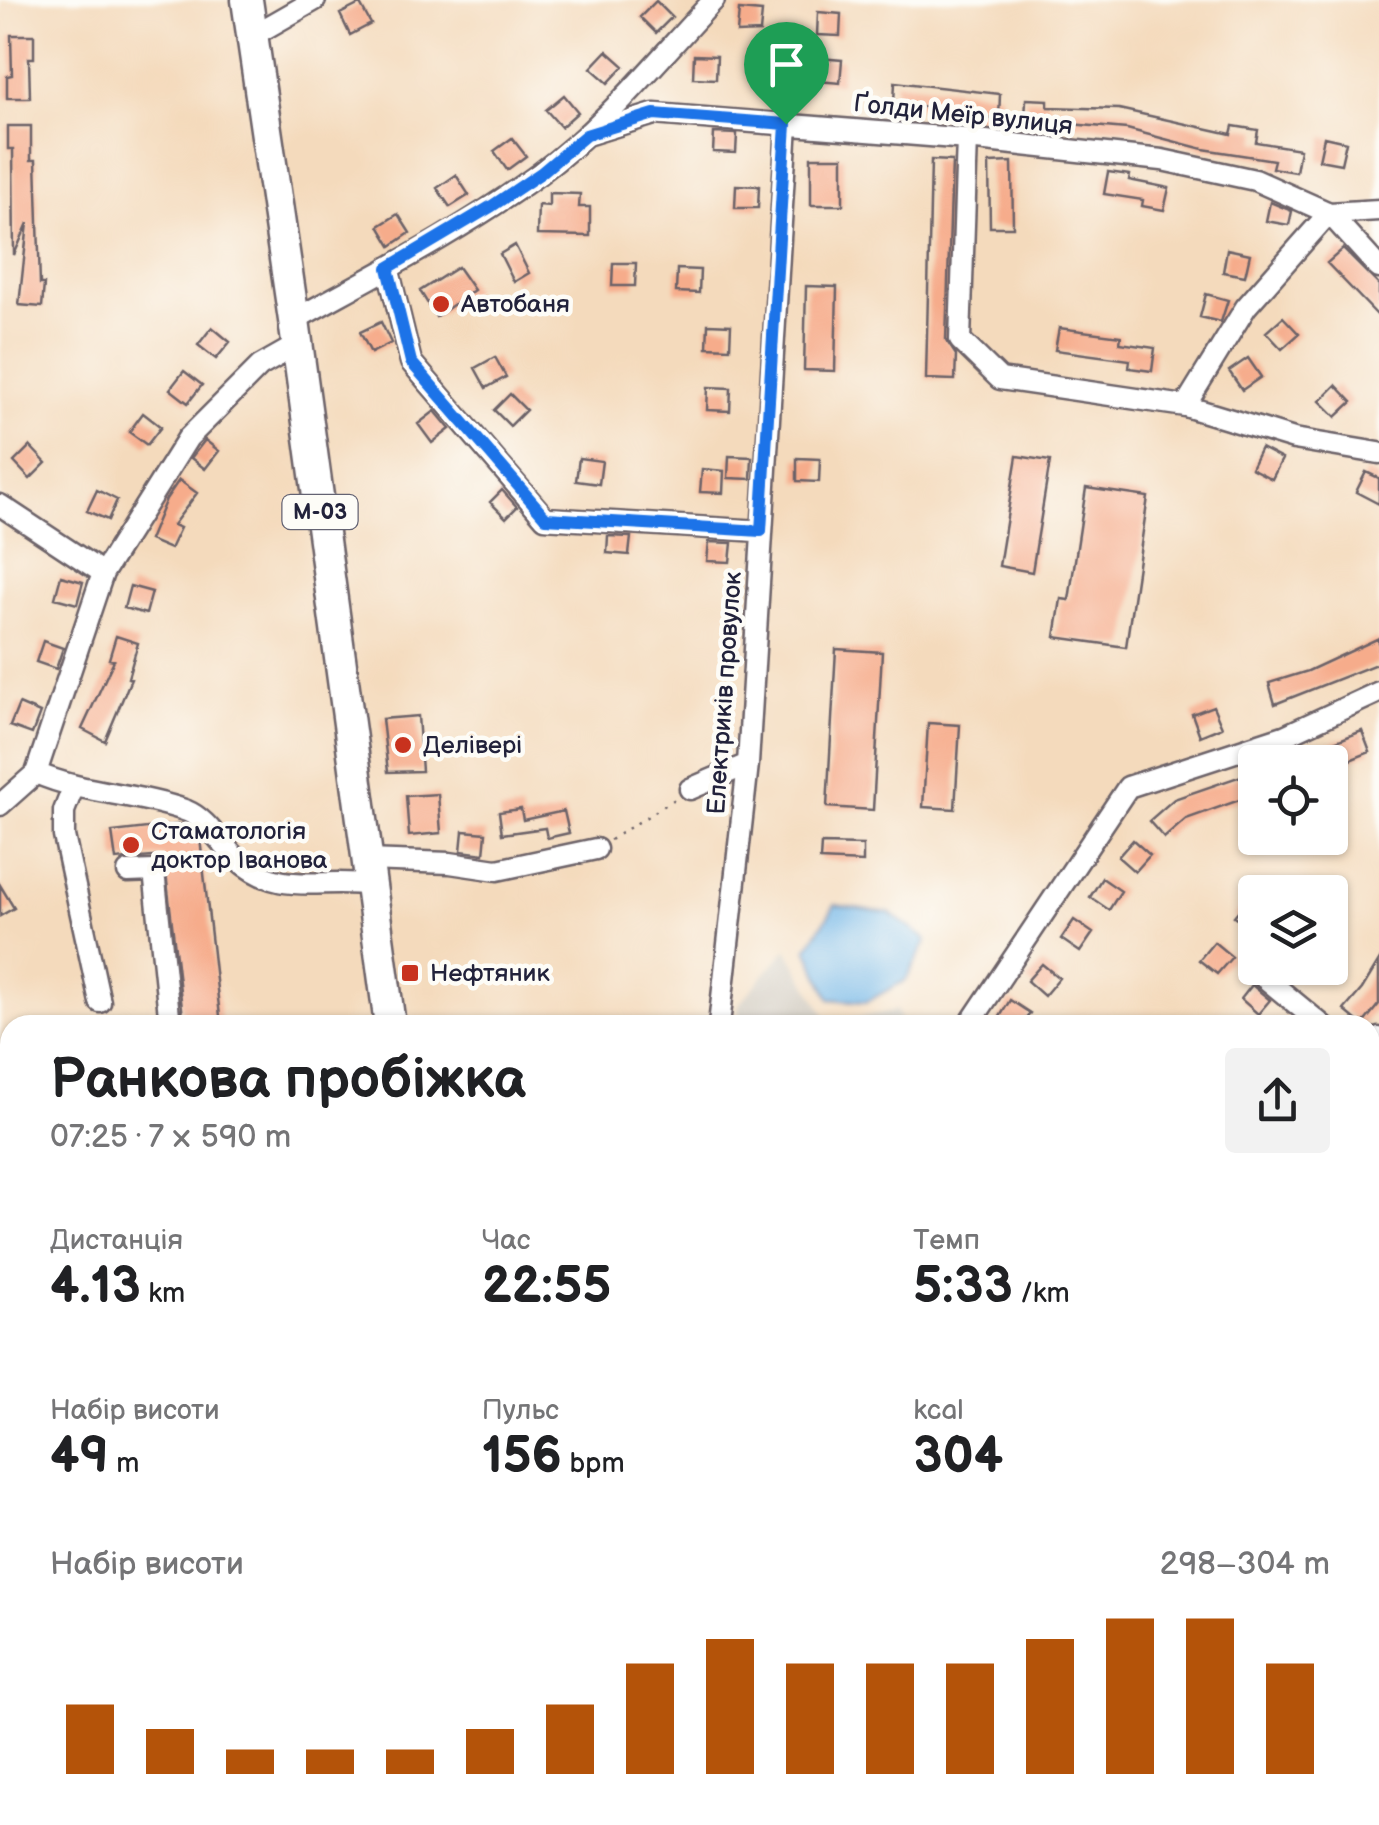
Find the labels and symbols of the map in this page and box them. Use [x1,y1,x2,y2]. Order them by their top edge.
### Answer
pin [744,22,829,125]
street label: Ґолди Меїр вулиця [852,88,1074,142]
place label: Автобаня [460,289,570,320]
marker: Автобаня [430,293,452,315]
road number: М-03 [282,495,358,529]
street label: Електриків провулок [701,570,749,816]
place label: Делівері [423,730,522,761]
marker: Делівері [392,734,414,756]
place label: Стаматологія доктор Іванова [151,816,328,876]
marker: Стаматологія доктор Іванова [120,834,142,856]
place label: Нефтяник [430,958,551,989]
marker: Нефтяник [399,962,421,984]

